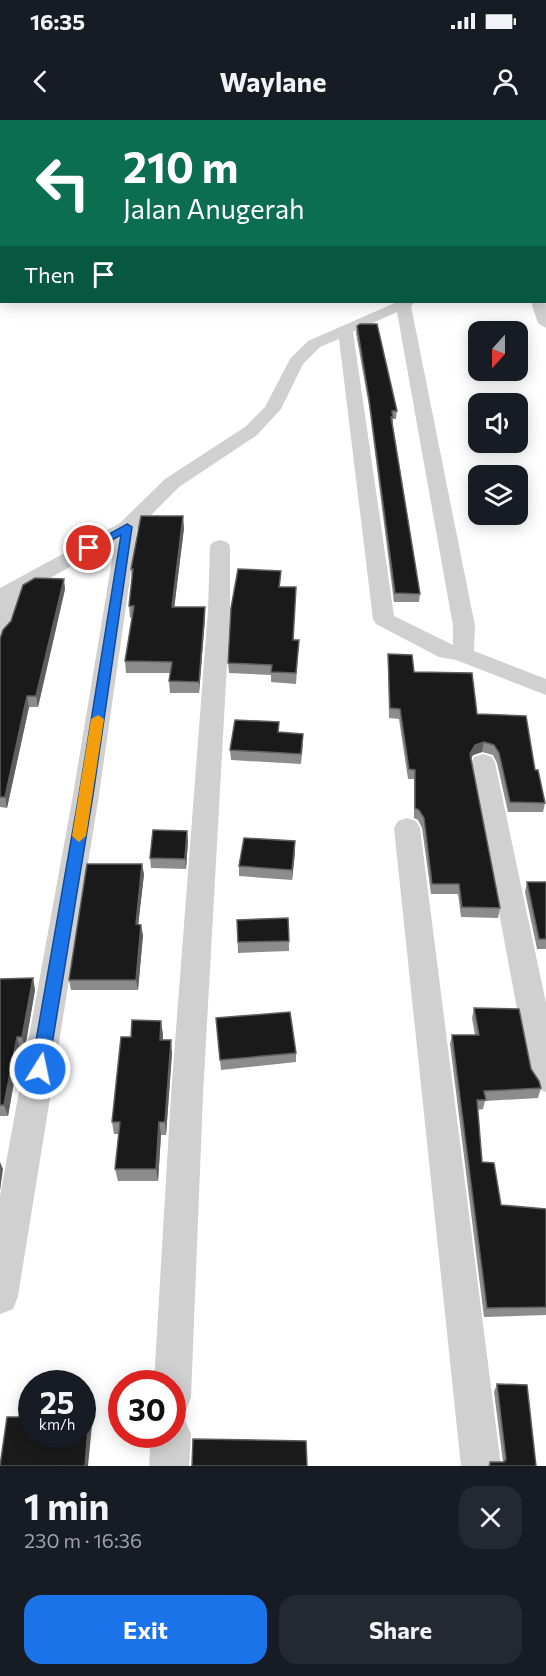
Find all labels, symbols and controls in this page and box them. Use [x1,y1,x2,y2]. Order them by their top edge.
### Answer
text: 16:35 [30,8,85,35]
icon: back [24,65,57,98]
text: Waylane [220,65,326,98]
icon: person [489,65,522,98]
text: 210 m [123,140,238,192]
icon: left [24,144,102,222]
text: Jalan Anugerah [123,192,305,225]
icon: arrive [87,258,120,291]
text: Then [24,261,75,288]
north arrow [468,321,528,381]
map controls [468,321,528,525]
button: sound [468,393,528,453]
button: layers [468,465,528,525]
pin [63,522,114,573]
icon: arrive [72,531,105,564]
position arrow [8,1037,72,1101]
speed limit sign: 30 [108,1370,186,1448]
text: 25 [40,1383,74,1420]
text: km/h [39,1415,75,1433]
text: 1 min [24,1483,109,1527]
button: close [459,1486,522,1549]
text: 230 m · 16:36 [24,1528,142,1552]
button: Exit [24,1595,267,1664]
button: Share [279,1595,522,1664]

